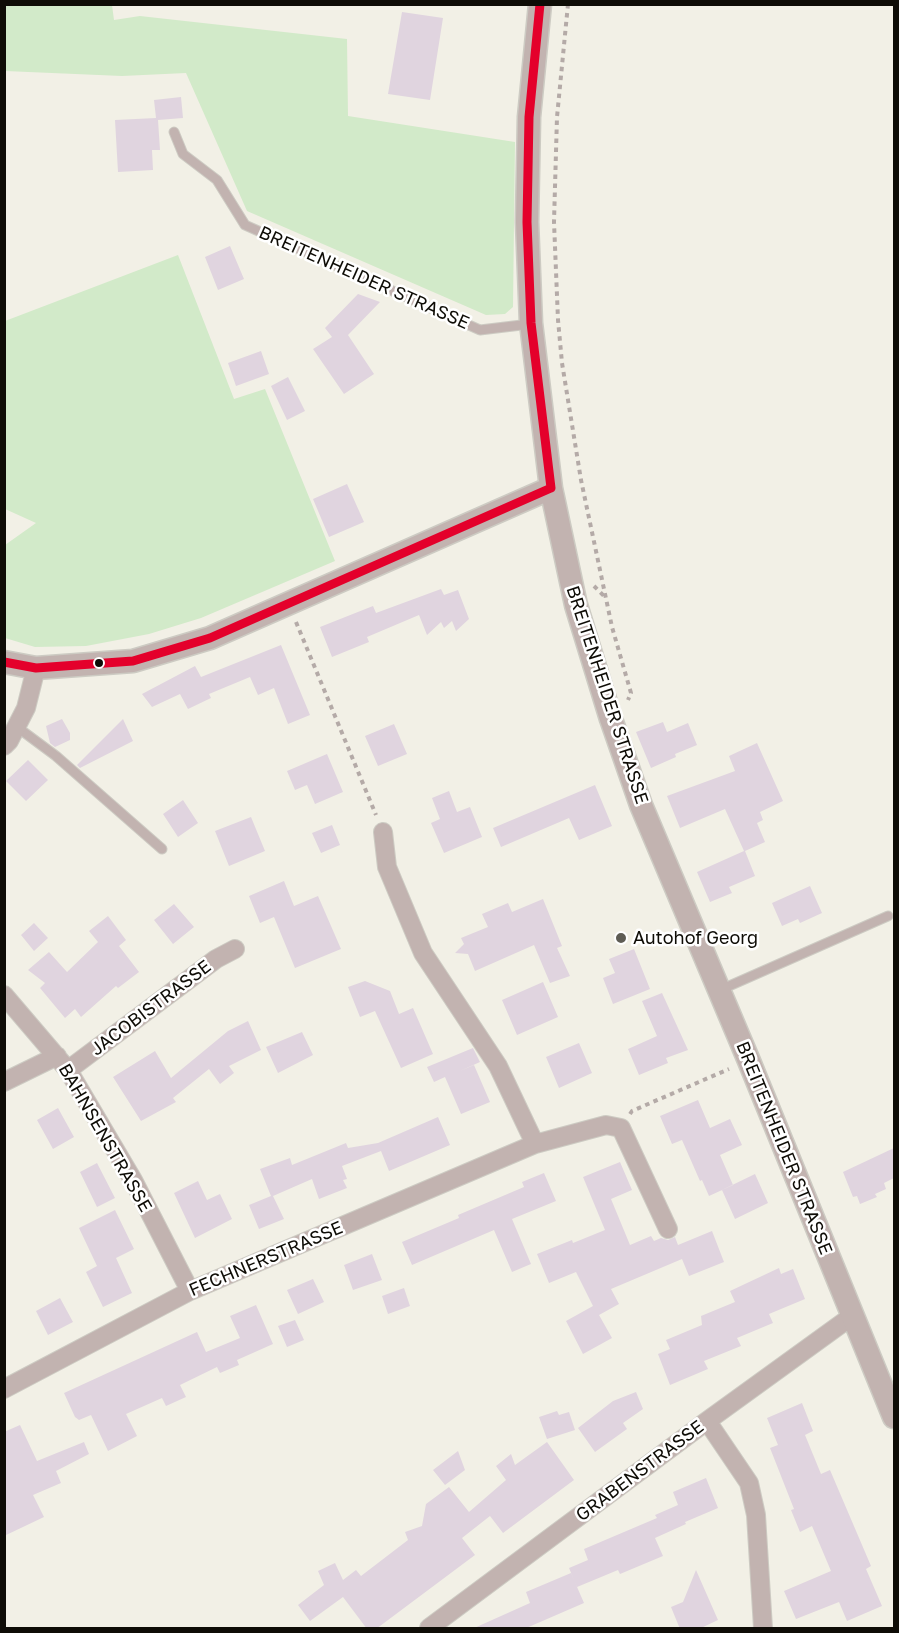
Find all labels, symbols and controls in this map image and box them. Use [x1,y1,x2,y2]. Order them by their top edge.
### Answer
street label: BREITENHEIDER STRASSE [255,222,473,334]
street label: BREITENHEIDER STRASSE [561,583,653,807]
unlabelled marker [93,657,105,669]
place label: Autohof Georg [633,927,758,949]
marker: Autohof Georg [614,931,628,945]
street label: JACOBISTRASSE [87,956,215,1060]
street label: BREITENHEIDER STRASSE [731,1038,837,1258]
street label: BAHNSENSTRASSE [54,1060,156,1216]
street label: FECHNERSTRASSE [186,1217,346,1301]
street label: GRABENSTRASSE [572,1416,708,1526]

